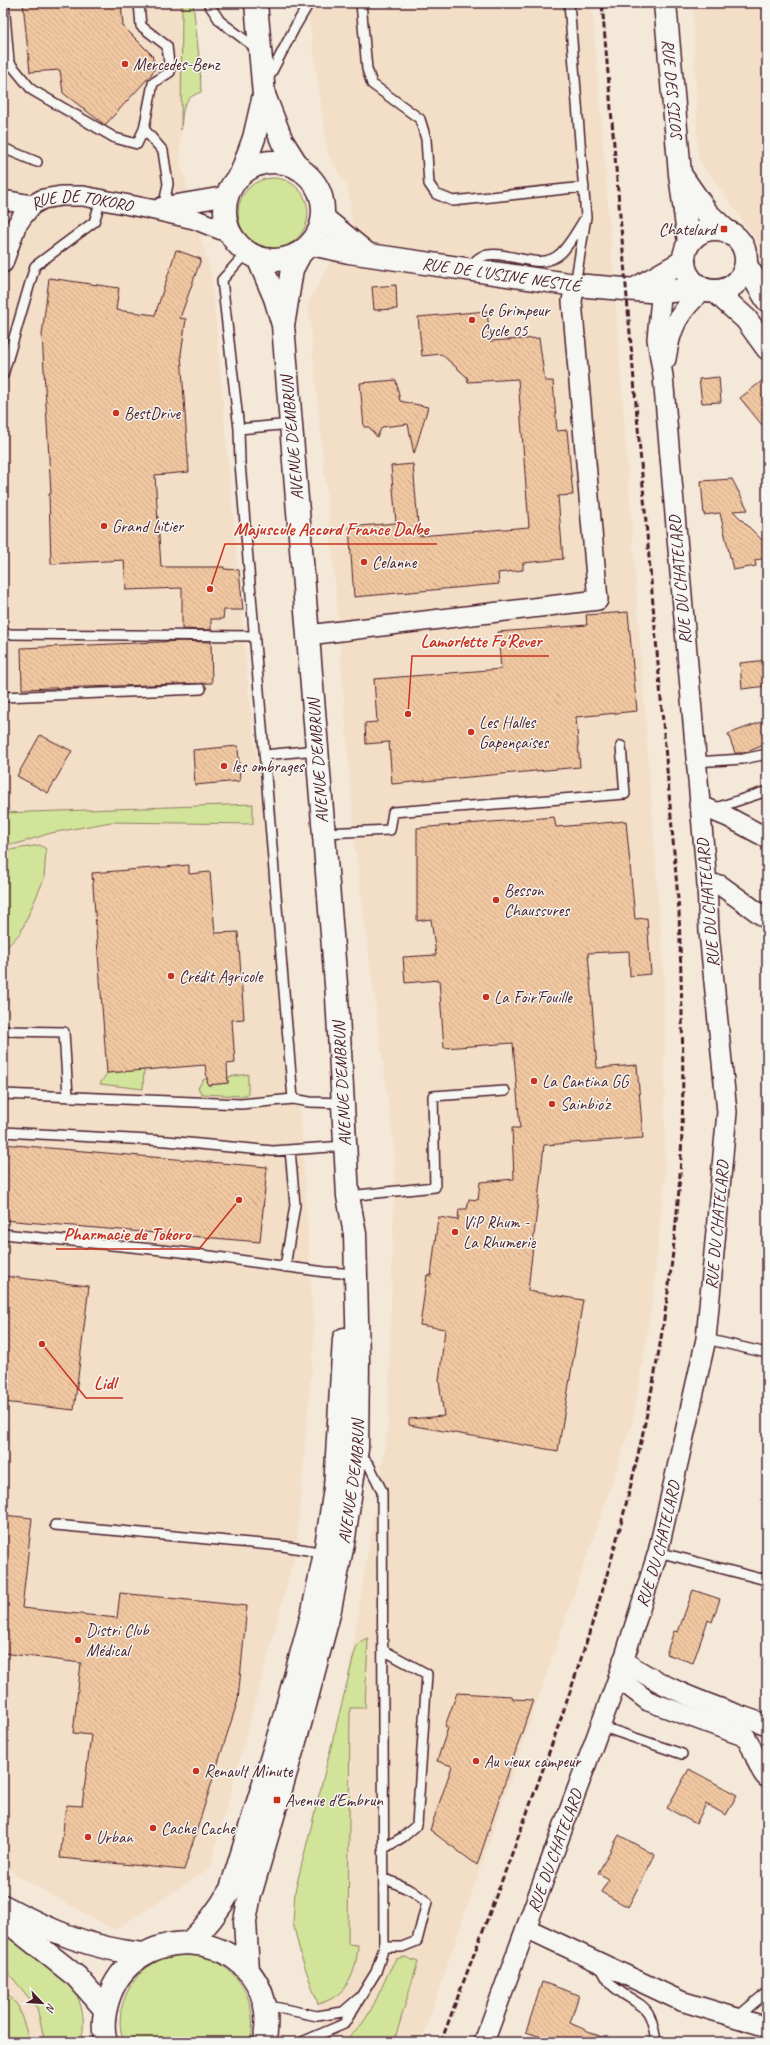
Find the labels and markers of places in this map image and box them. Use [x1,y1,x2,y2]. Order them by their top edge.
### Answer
place label: Mercedes-Benz [133,54,221,75]
marker: Mercedes-Benz [120,59,130,69]
place label: Chatelard [659,219,719,240]
marker: Chatelard [719,224,729,234]
place label: Le Grimpeur Cycle 05 [480,300,551,341]
marker: Le Grimpeur Cycle 05 [467,315,477,325]
place label: BestDrive [124,403,182,424]
marker: BestDrive [111,408,121,418]
callout: Majuscule Accord France Dalbe [225,514,437,544]
place label: Grand Litier [112,516,185,537]
marker: Grand Litier [99,521,109,531]
place label: Celanne [372,552,418,573]
marker: Celanne [359,557,369,567]
callout: Lamorlette Fo'Rever [412,626,549,656]
place label: Les Halles Gapençaises [479,712,549,753]
marker: Les Halles Gapençaises [466,727,476,737]
place label: les ombrages [232,756,306,777]
marker: les ombrages [219,761,229,771]
place label: Besson Chaussures [504,880,570,921]
marker: Besson Chaussures [491,895,501,905]
place label: Crédit Agricole [179,966,264,987]
marker: Crédit Agricole [166,971,176,981]
place label: La Foir'Fouille [494,987,573,1008]
marker: La Foir'Fouille [481,992,491,1002]
place label: La Cantina GG [542,1071,630,1092]
marker: La Cantina GG [529,1076,539,1086]
place label: Sainbio'z [560,1094,612,1115]
marker: Sainbio'z [547,1099,557,1109]
place label: ViP Rhum - La Rhumerie [463,1212,537,1253]
callout: Pharmacie de Tokoro [56,1219,199,1249]
marker: ViP Rhum - La Rhumerie [450,1227,460,1237]
callout: Lidl [86,1368,123,1398]
place label: Distri Club Médical [86,1620,150,1661]
marker: Distri Club Médical [73,1635,83,1645]
place label: Au vieux campeur [484,1751,582,1772]
marker: Au vieux campeur [471,1756,481,1766]
place label: Renault Minute [204,1761,294,1782]
marker: Renault Minute [191,1766,201,1776]
place label: Avenue d'Embrun [285,1790,384,1811]
marker: Avenue d'Embrun [272,1795,282,1805]
place label: Cache Cache [161,1818,236,1839]
marker: Cache Cache [148,1823,158,1833]
place label: Urban [96,1827,134,1848]
marker: Urban [83,1832,93,1842]

